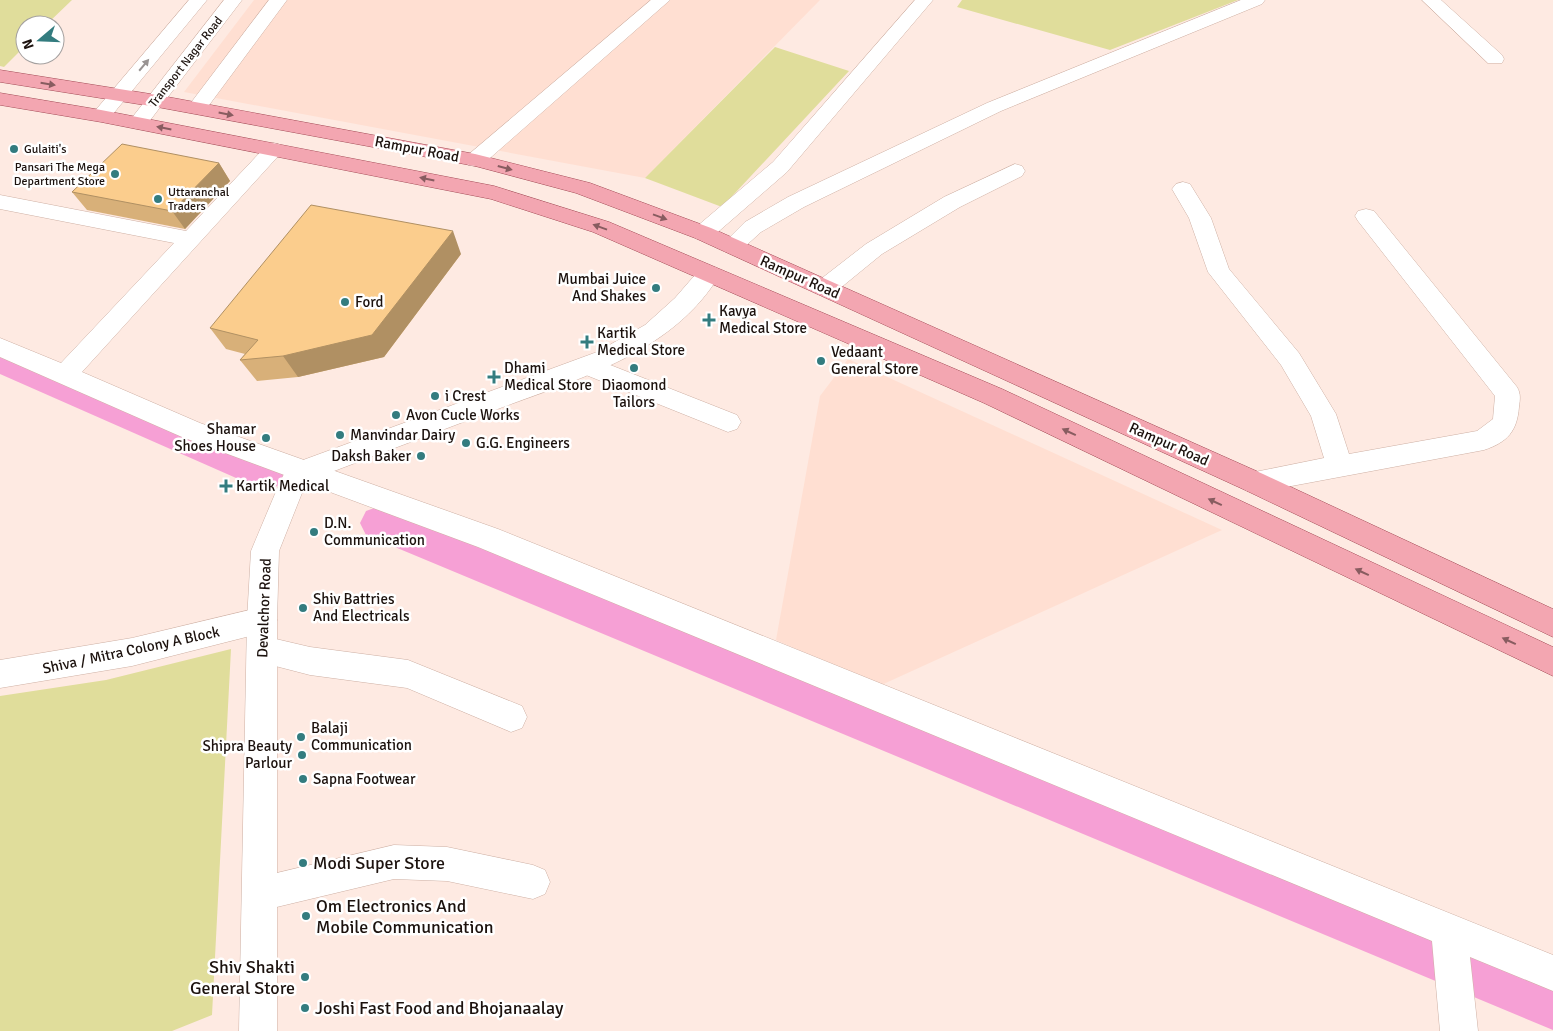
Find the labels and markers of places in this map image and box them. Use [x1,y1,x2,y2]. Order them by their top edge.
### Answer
place label: Gulaiti's [24,142,66,157]
marker: Gulaiti's [8,143,20,155]
place label: Pansari The Mega Department Store [14,160,105,189]
marker: Pansari The Mega Department Store [109,168,121,180]
place label: Uttaranchal Traders [168,185,230,214]
marker: Uttaranchal Traders [152,193,164,205]
place label: Mumbai Juice And Shakes [557,270,646,305]
marker: Mumbai Juice And Shakes [650,282,662,294]
place label: Ford [355,293,384,311]
marker: Ford [339,296,351,308]
place label: Kavya Medical Store [719,302,807,337]
marker: Kavya Medical Store [703,314,715,326]
place label: Kartik Medical Store [597,324,685,359]
marker: Kartik Medical Store [581,336,593,348]
place label: Vedaant General Store [831,343,919,378]
marker: Vedaant General Store [815,355,827,367]
place label: Dhami Medical Store [504,359,592,394]
marker: Diaomond Tailors [628,362,640,374]
marker: Dhami Medical Store [488,371,500,383]
place label: Diaomond Tailors [601,376,667,411]
place label: i Crest [445,387,486,405]
marker: i Crest [429,390,441,402]
place label: Avon Cucle Works [406,406,520,424]
marker: Avon Cucle Works [390,409,402,421]
place label: Shamar Shoes House [174,420,256,455]
place label: Manvindar Dairy [350,426,455,444]
marker: Manvindar Dairy [334,429,346,441]
marker: Shamar Shoes House [260,432,272,444]
place label: G.G. Engineers [476,434,570,452]
marker: G.G. Engineers [460,437,472,449]
place label: Daksh Baker [331,447,411,465]
marker: Daksh Baker [415,450,427,462]
place label: Kartik Medical [236,477,329,495]
marker: Kartik Medical [220,480,232,492]
place label: D.N. Communication [324,514,425,549]
marker: D.N. Communication [308,526,320,538]
place label: Shiv Battries And Electricals [313,590,410,625]
marker: Shiv Battries And Electricals [297,602,309,614]
place label: Balaji Communication [311,719,412,754]
marker: Balaji Communication [295,731,307,743]
place label: Shipra Beauty Parlour [202,737,292,772]
marker: Shipra Beauty Parlour [296,749,308,761]
place label: Sapna Footwear [313,770,416,788]
marker: Sapna Footwear [297,773,309,785]
place label: Modi Super Store [313,852,445,874]
marker: Modi Super Store [297,857,309,869]
place label: Om Electronics And Mobile Communication [316,895,494,938]
marker: Om Electronics And Mobile Communication [300,910,312,922]
place label: Shiv Shakti General Store [190,956,295,999]
marker: Shiv Shakti General Store [299,971,311,983]
place label: Joshi Fast Food and Bhojanaalay [315,997,564,1019]
marker: Joshi Fast Food and Bhojanaalay [299,1002,311,1014]

